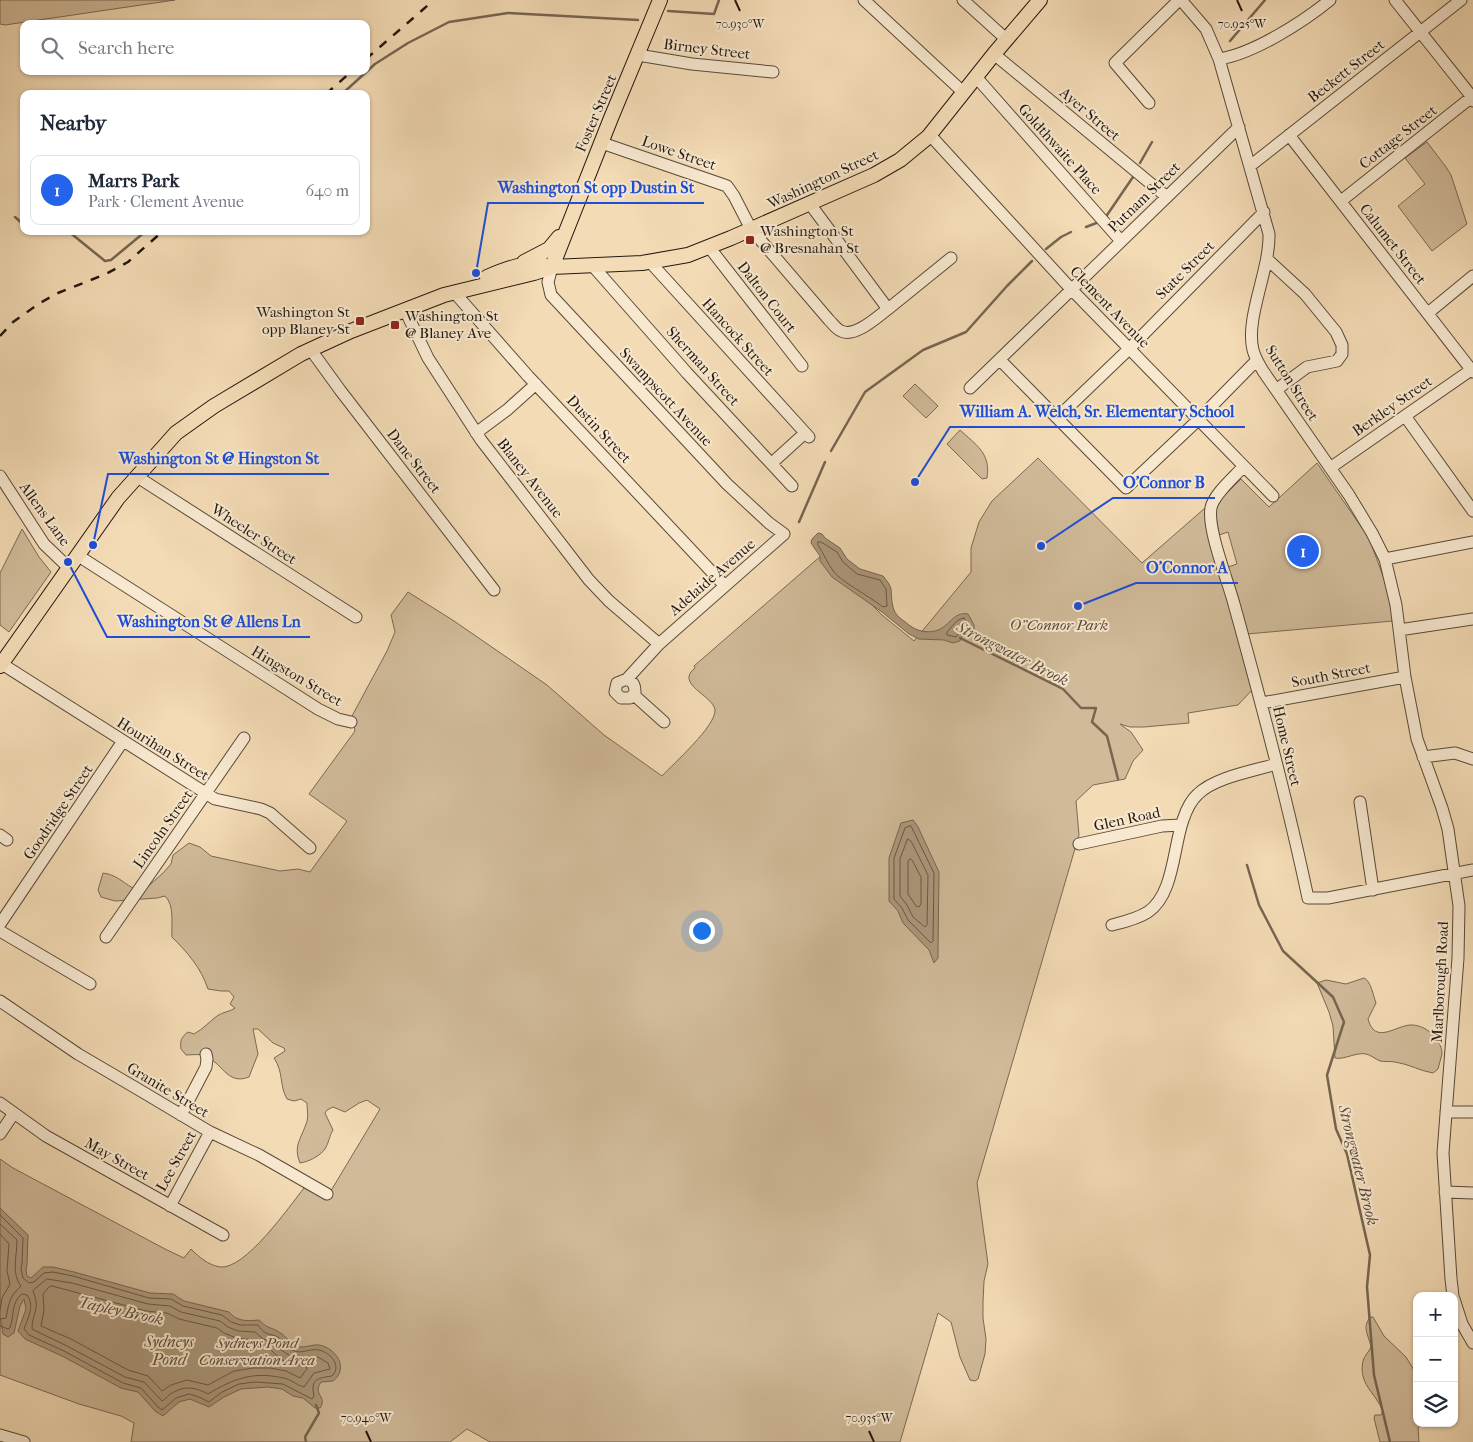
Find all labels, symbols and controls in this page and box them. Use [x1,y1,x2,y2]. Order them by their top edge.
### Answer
text: 70.930°W [716,17,765,31]
text: 70.925°W [1218,17,1267,31]
search box [20,20,370,75]
icon: search [38,34,66,62]
street label: Birney Street [663,35,752,63]
street label: Beckett Street [1304,35,1388,106]
text: Search here [78,37,174,59]
street label: Foster Street [571,71,621,155]
street label: Ayer Street [1055,83,1124,145]
street label: Goldthwaite Place [1014,100,1106,199]
street label: Cottage Street [1356,101,1441,173]
text: Nearby [40,111,106,135]
street label: Lowe Street [639,132,719,174]
street label: Washington Street [764,145,882,213]
street label: Putnam Street [1104,158,1184,236]
text: Marrs Park [88,170,179,192]
callout: Washington St opp Dustin St [488,172,704,203]
text: Washington St opp Dustin St [497,178,695,198]
text: 1 [54,181,60,200]
text: 640 m [305,181,349,200]
text: Park · Clement Avenue [88,192,244,211]
street label: Calumet Street [1356,200,1431,288]
place label: Washington St @ Bresnahan St [759,222,860,257]
marker: Washington St @ Bresnahan St [744,234,756,246]
street label: State Street [1152,236,1219,303]
street label: Dalton Court [734,258,801,337]
street label: Clement Avenue [1066,262,1154,352]
street label: Hancock Street [698,294,778,380]
place label: Washington St opp Blaney St [255,303,351,338]
place label: Washington St @ Blaney Ave [404,307,499,342]
marker: Washington St opp Blaney St [354,315,366,327]
marker: Washington St @ Blaney Ave [389,319,401,331]
street label: Sherman Street [663,323,744,410]
street label: Sutton Street [1262,342,1323,425]
street label: Swampscott Avenue [616,344,717,450]
street label: Berkley Street [1349,372,1436,440]
street label: Dustin Street [563,391,636,467]
callout: William A. Welch, Sr. Elementary School [950,396,1245,427]
text: William A. Welch, Sr. Elementary School [959,402,1235,422]
street label: Dane Street [383,425,445,497]
street label: Blaney Avenue [493,435,567,522]
callout: Washington St @ Hingston St [108,443,329,474]
text: Washington St @ Hingston St [118,449,319,469]
callout: O'Connor B [1113,467,1215,498]
text: O'Connor B [1123,473,1205,492]
street label: Allens Lane [15,478,75,550]
street label: Wheeler Street [207,499,301,569]
pin: 1 [1287,532,1319,570]
street label: Adelaide Avenue [665,534,759,620]
callout: O'Connor A [1136,552,1238,583]
text: O'Connor A [1146,558,1229,577]
callout: Washington St @ Allens Ln [107,606,310,637]
text: Washington St @ Allens Ln [116,612,301,632]
park label: O"Connor Park [1010,616,1108,634]
water label: Strongwater Brook [953,617,1072,690]
street label: Hingston Street [248,642,346,711]
street label: South Street [1290,658,1373,691]
street label: Home Street [1269,704,1305,789]
street label: Hourihan Street [114,713,213,785]
street label: Goodridge Street [19,760,97,863]
street label: Lincoln Street [129,786,197,872]
street label: Glen Road [1092,803,1163,835]
your location [689,918,715,944]
street label: Marlborough Road [1428,920,1452,1043]
street label: Granite Street [124,1058,213,1122]
water label: Strongwater Brook [1334,1102,1383,1227]
street label: Lee Street [152,1127,200,1195]
street label: May Street [81,1134,153,1184]
water label: Tapley Brook [76,1292,165,1329]
map controls [1413,1292,1458,1427]
button: + [1413,1292,1458,1337]
water label: Sydneys Pond [143,1332,195,1369]
park label: Sydneys Pond Conservation Area [199,1334,315,1369]
button: − [1413,1337,1458,1382]
button: layers [1413,1382,1458,1427]
text: 70.940°W [341,1411,393,1425]
text: 70.935°W [845,1411,894,1425]

